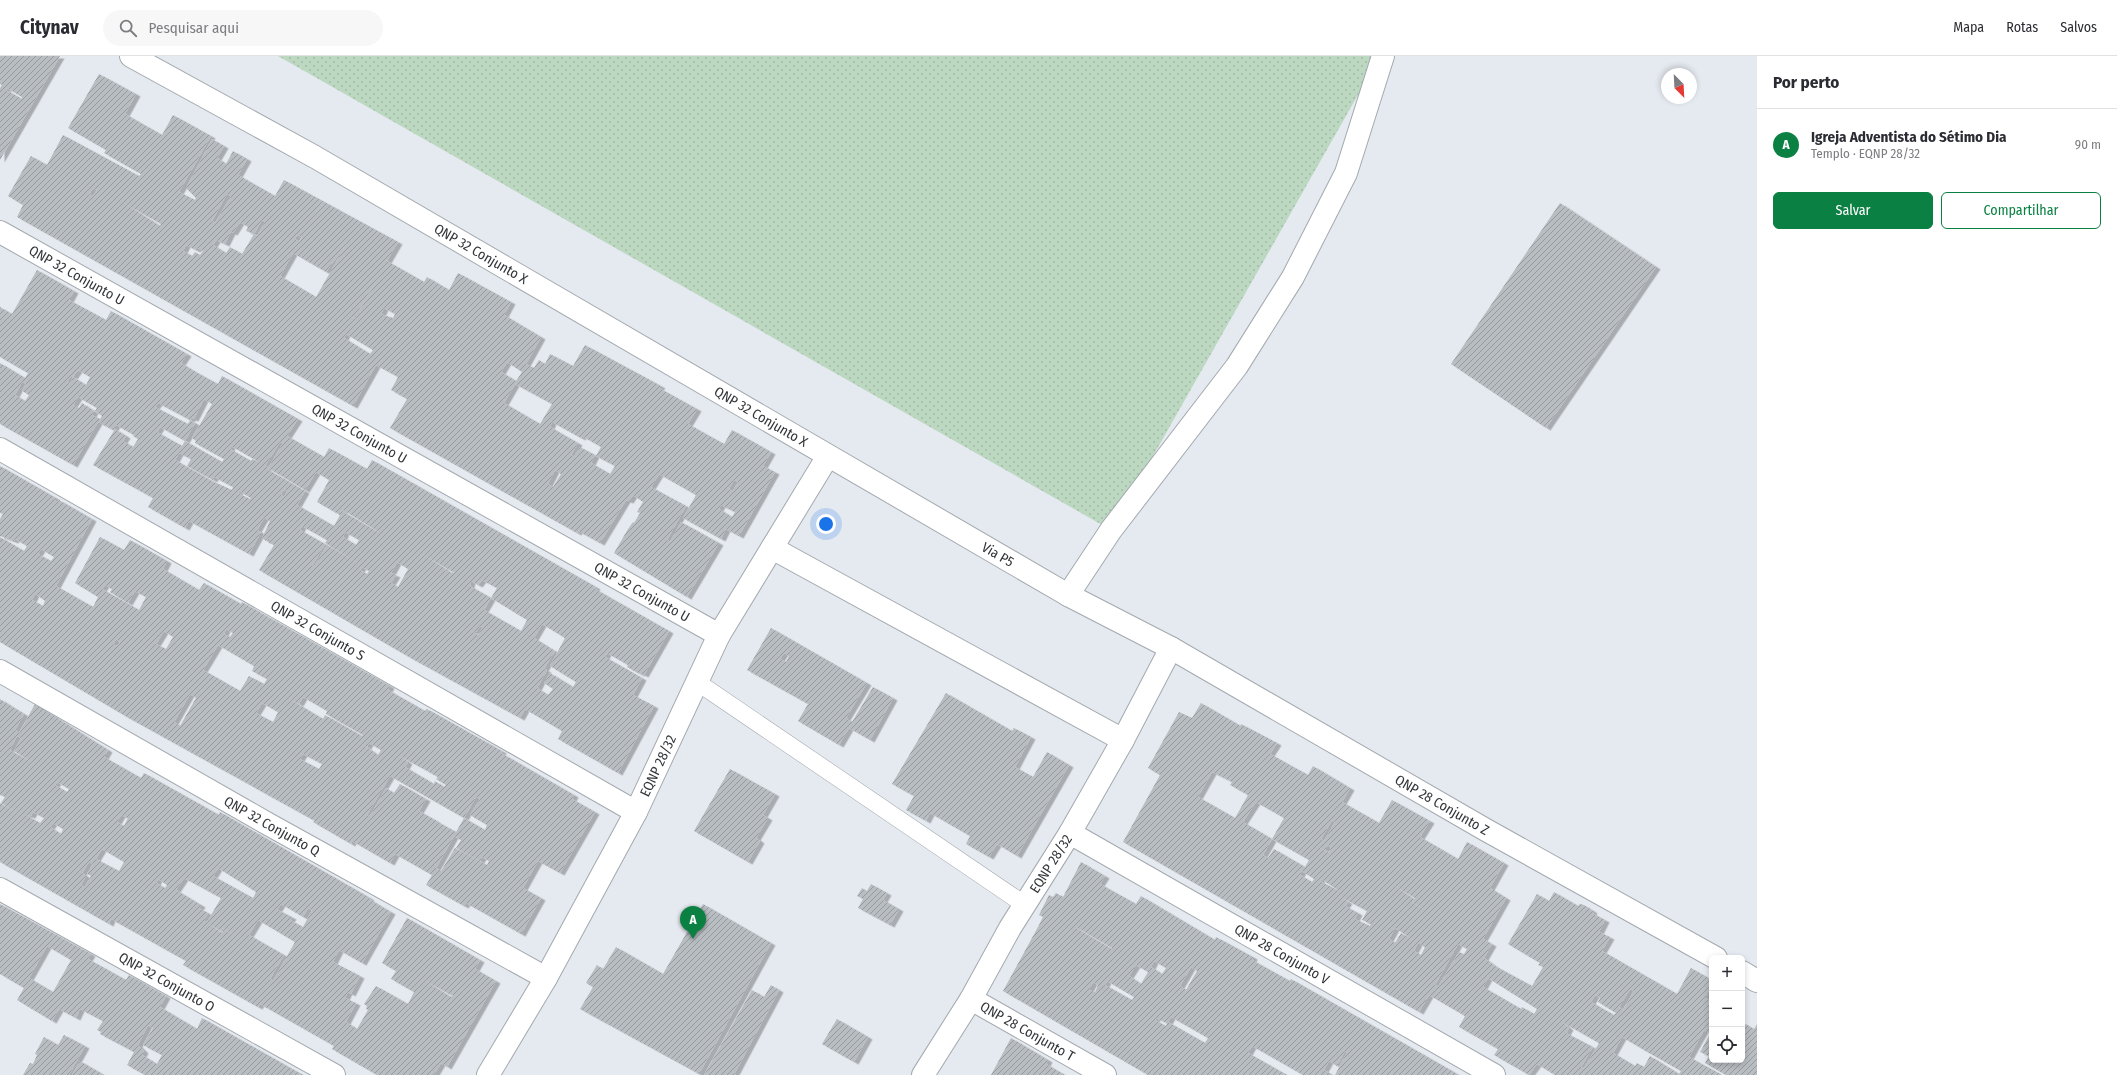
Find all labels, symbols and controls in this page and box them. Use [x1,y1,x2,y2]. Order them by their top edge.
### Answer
search box [103,10,383,46]
text: Citynav [20,16,79,39]
icon: search [117,17,139,39]
text: Pesquisar aqui [149,19,239,37]
text: Mapa [1953,19,1984,36]
text: Rotas [2006,19,2038,36]
text: Salvos [2060,19,2097,36]
north arrow [1661,68,1697,104]
text: Por perto [1773,72,1839,93]
text: Igreja Adventista do Sétimo Dia [1811,128,2006,146]
text: A [1782,137,1790,152]
text: 90 m [2075,137,2101,152]
text: Templo · EQNP 28/32 [1811,146,1920,161]
button: Salvar [1773,192,1933,229]
button: Compartilhar [1941,192,2101,229]
street label: QNP 32 Conjunto X [431,220,531,288]
street label: QNP 32 Conjunto U [26,242,127,309]
street label: QNP 32 Conjunto X [711,383,811,451]
street label: QNP 32 Conjunto U [308,400,410,467]
your location [816,514,836,534]
street label: Via P5 [979,539,1017,571]
street label: QNP 32 Conjunto U [591,559,692,626]
street label: QNP 32 Conjunto S [268,597,368,664]
street label: EQNP 28/32 [636,732,680,799]
street label: QNP 28 Conjunto Z [1392,771,1492,839]
street label: QNP 32 Conjunto Q [221,793,323,860]
street label: EQNP 28/32 [1026,831,1076,896]
pin: A [680,906,706,939]
street label: QNP 28 Conjunto V [1231,921,1333,989]
street label: QNP 32 Conjunto O [116,949,218,1016]
map controls [1709,955,1745,1063]
button: + [1709,955,1745,991]
button: − [1709,991,1745,1027]
street label: QNP 28 Conjunto T [977,998,1078,1065]
button: locate [1709,1027,1745,1063]

